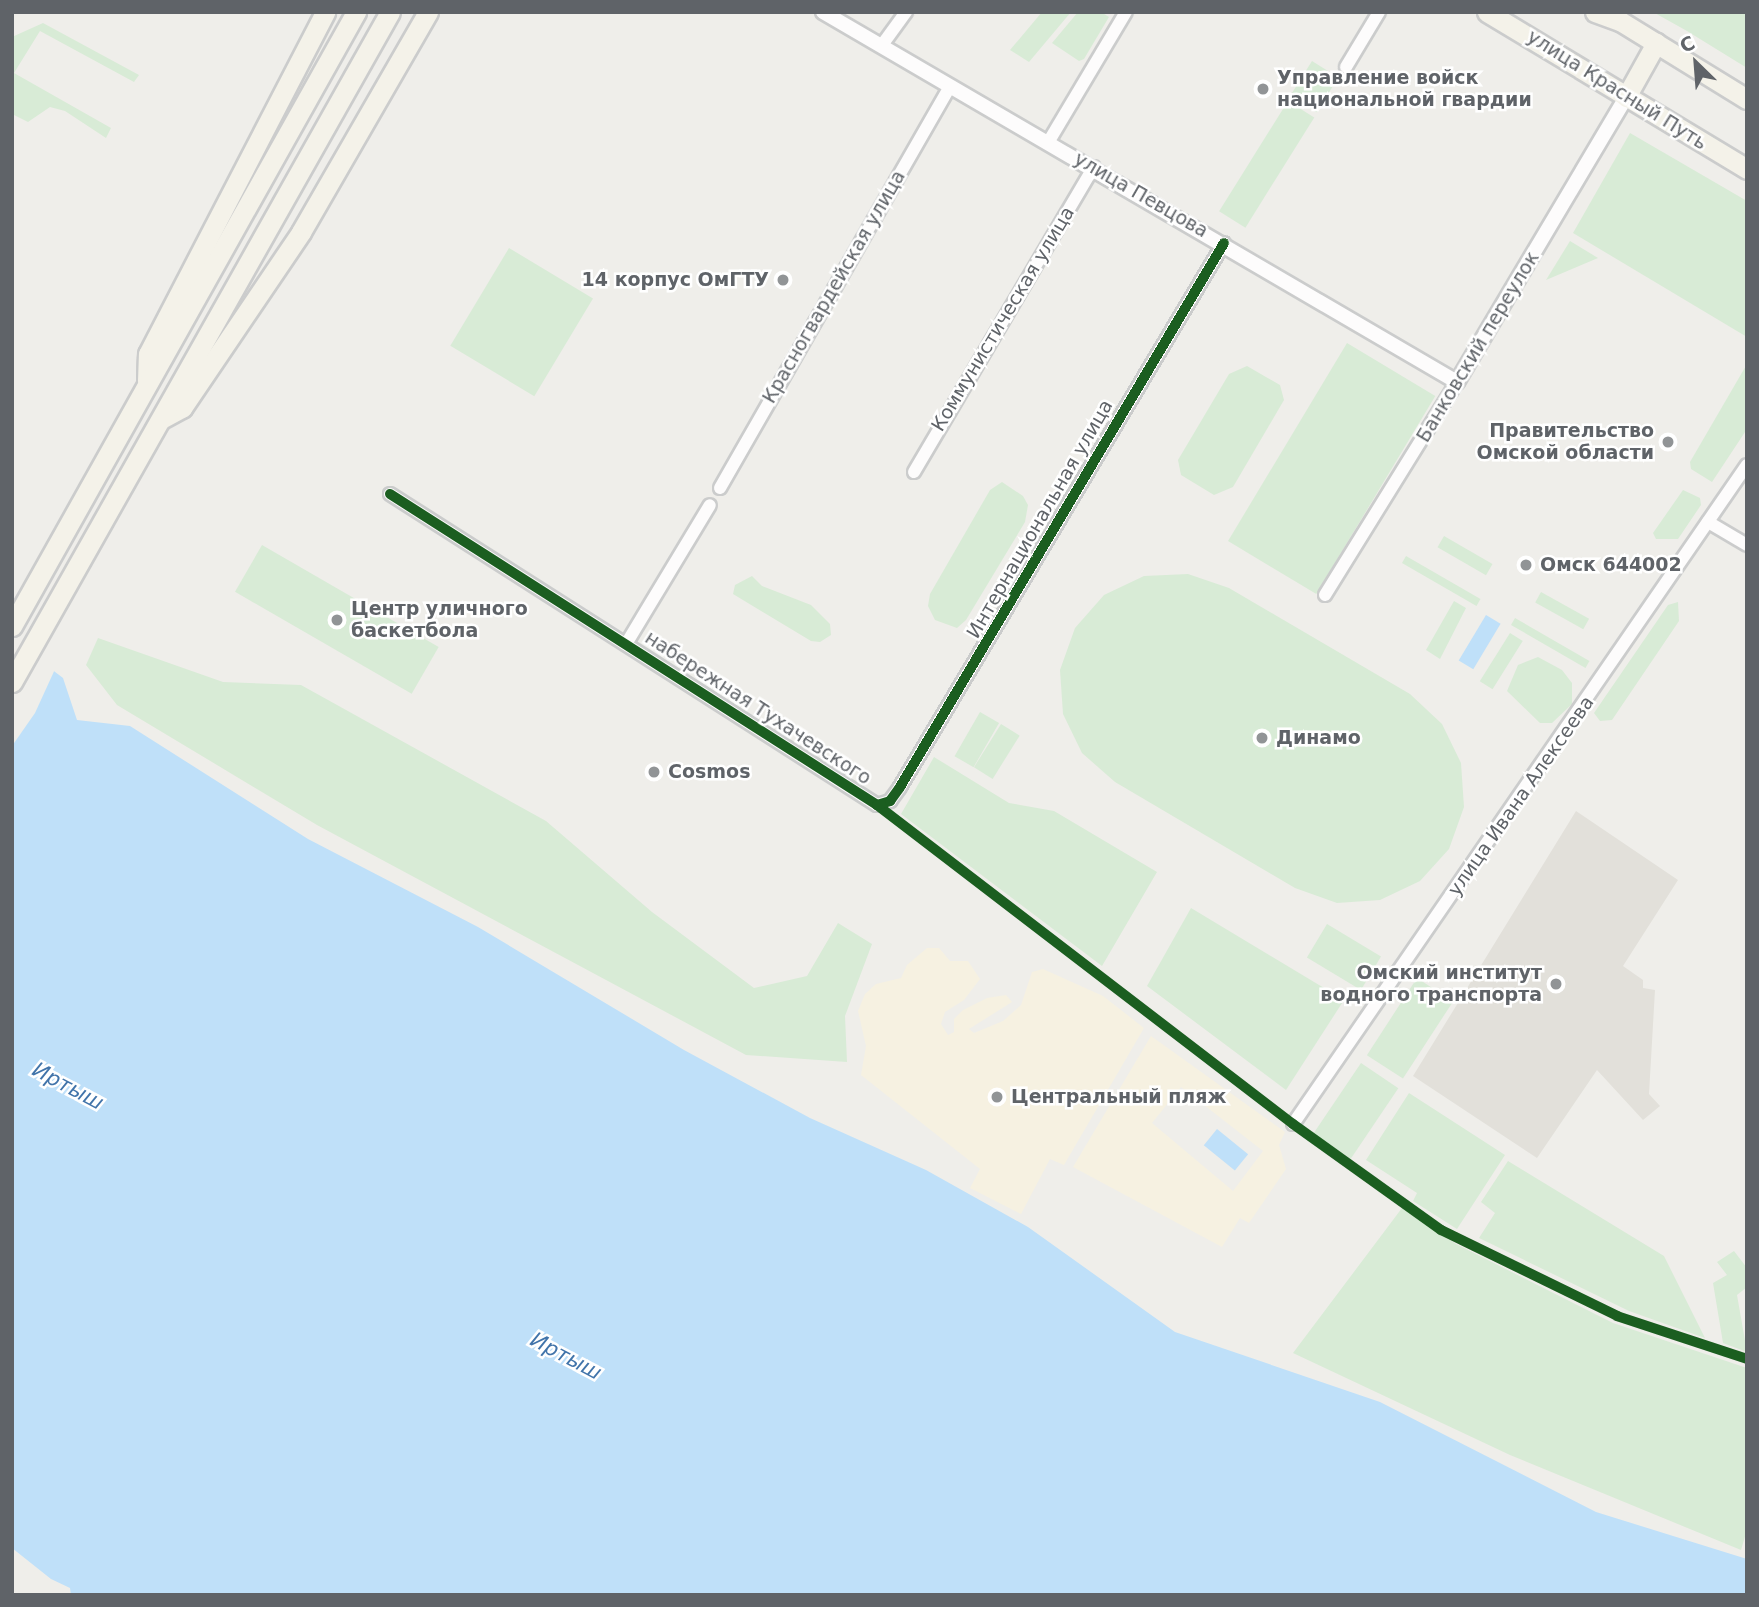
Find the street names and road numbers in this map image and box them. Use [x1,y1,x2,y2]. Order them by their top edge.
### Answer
street label: улица Красный Путь [1523,25,1711,155]
street label: улица Певцова [1070,147,1212,243]
street label: Красногвардейская улица [758,167,910,407]
street label: Коммунистическая улица [927,203,1079,435]
street label: Банковский переулок [1412,248,1544,446]
street label: Интернациональная улица [962,396,1118,642]
street label: набережная Тухачевского [641,626,875,790]
street label: улица Ивана Алексеева [1443,692,1599,900]

